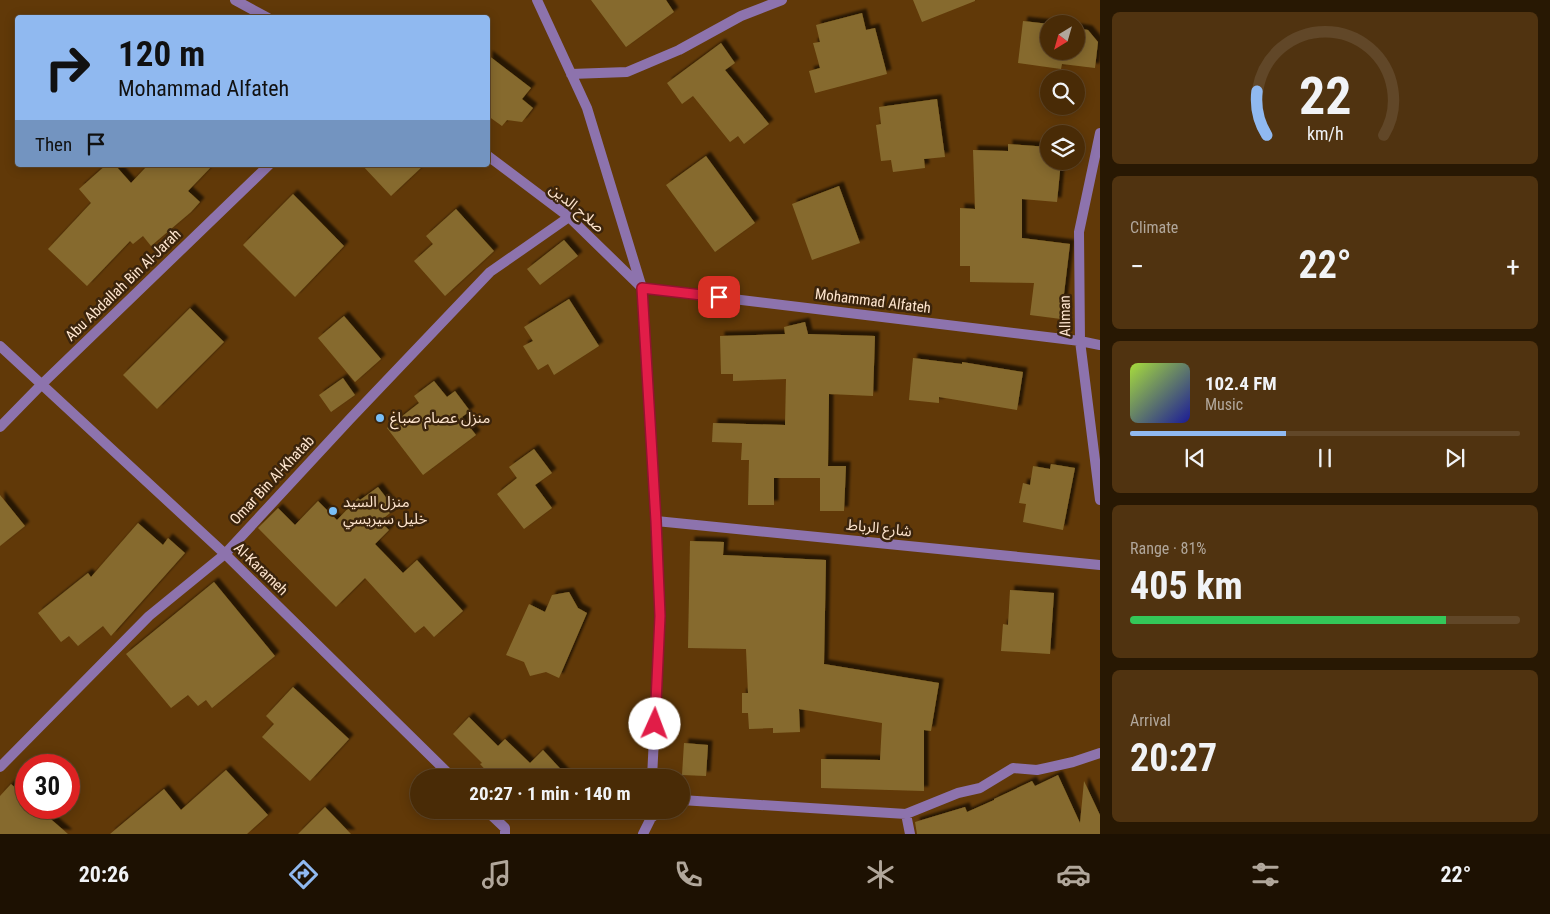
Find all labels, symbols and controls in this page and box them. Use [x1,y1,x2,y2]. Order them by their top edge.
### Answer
north arrow [1040,15,1085,60]
map controls [1040,15,1085,170]
text: 120 m [118,34,205,75]
icon: right [35,35,100,100]
text: 22 [1299,66,1351,127]
button: search [1040,70,1085,115]
text: Mohammad Alfateh [118,76,289,101]
text: km/h [1307,123,1343,144]
button: layers [1040,125,1085,170]
icon: arrive [82,130,110,158]
text: Then [35,133,72,156]
street label: صلاح الدين [544,180,608,239]
text: Climate [1130,218,1178,237]
street label: Abu Abdallah Bin Al-Jarah [62,225,184,345]
text: 22° [1298,243,1352,287]
text: − [1130,250,1144,283]
text: + [1506,250,1520,283]
pin [698,276,740,318]
icon: arrive [705,283,733,311]
street label: Mohammad Alfateh [814,285,932,317]
street label: AlIman [1056,295,1074,337]
text: 102.4 FM [1205,372,1277,395]
text: Music [1205,395,1243,414]
place label: منزل عصام صباغ [390,409,490,430]
marker: منزل عصام صباغ [374,412,386,424]
street label: Omar Bin Al-Khatab [226,432,318,528]
icon: previous [1181,444,1209,472]
icon: pause [1311,444,1339,472]
icon: next [1441,444,1469,472]
place label: منزل السيد خليل سيريسي [343,493,428,530]
marker: منزل السيد خليل سيريسي [327,505,339,517]
street label: شارع الرباط [845,516,913,543]
street label: Al-Karameh [230,539,292,599]
text: Range · 81% [1130,539,1206,558]
text: 405 km [1130,564,1243,608]
position arrow [628,697,680,749]
text: Arrival [1130,711,1171,730]
text: 20:27 [1130,736,1217,780]
speed limit sign: 30 [15,754,80,819]
text: 20:27 · 1 min · 140 m [469,782,631,805]
icon: directions [286,857,321,892]
icon: music [479,857,514,892]
icon: phone [671,857,706,892]
icon: climate [863,857,898,892]
icon: car [1056,857,1091,892]
icon: filters [1248,857,1283,892]
text: 20:26 [79,862,129,887]
text: 22° [1440,862,1471,887]

